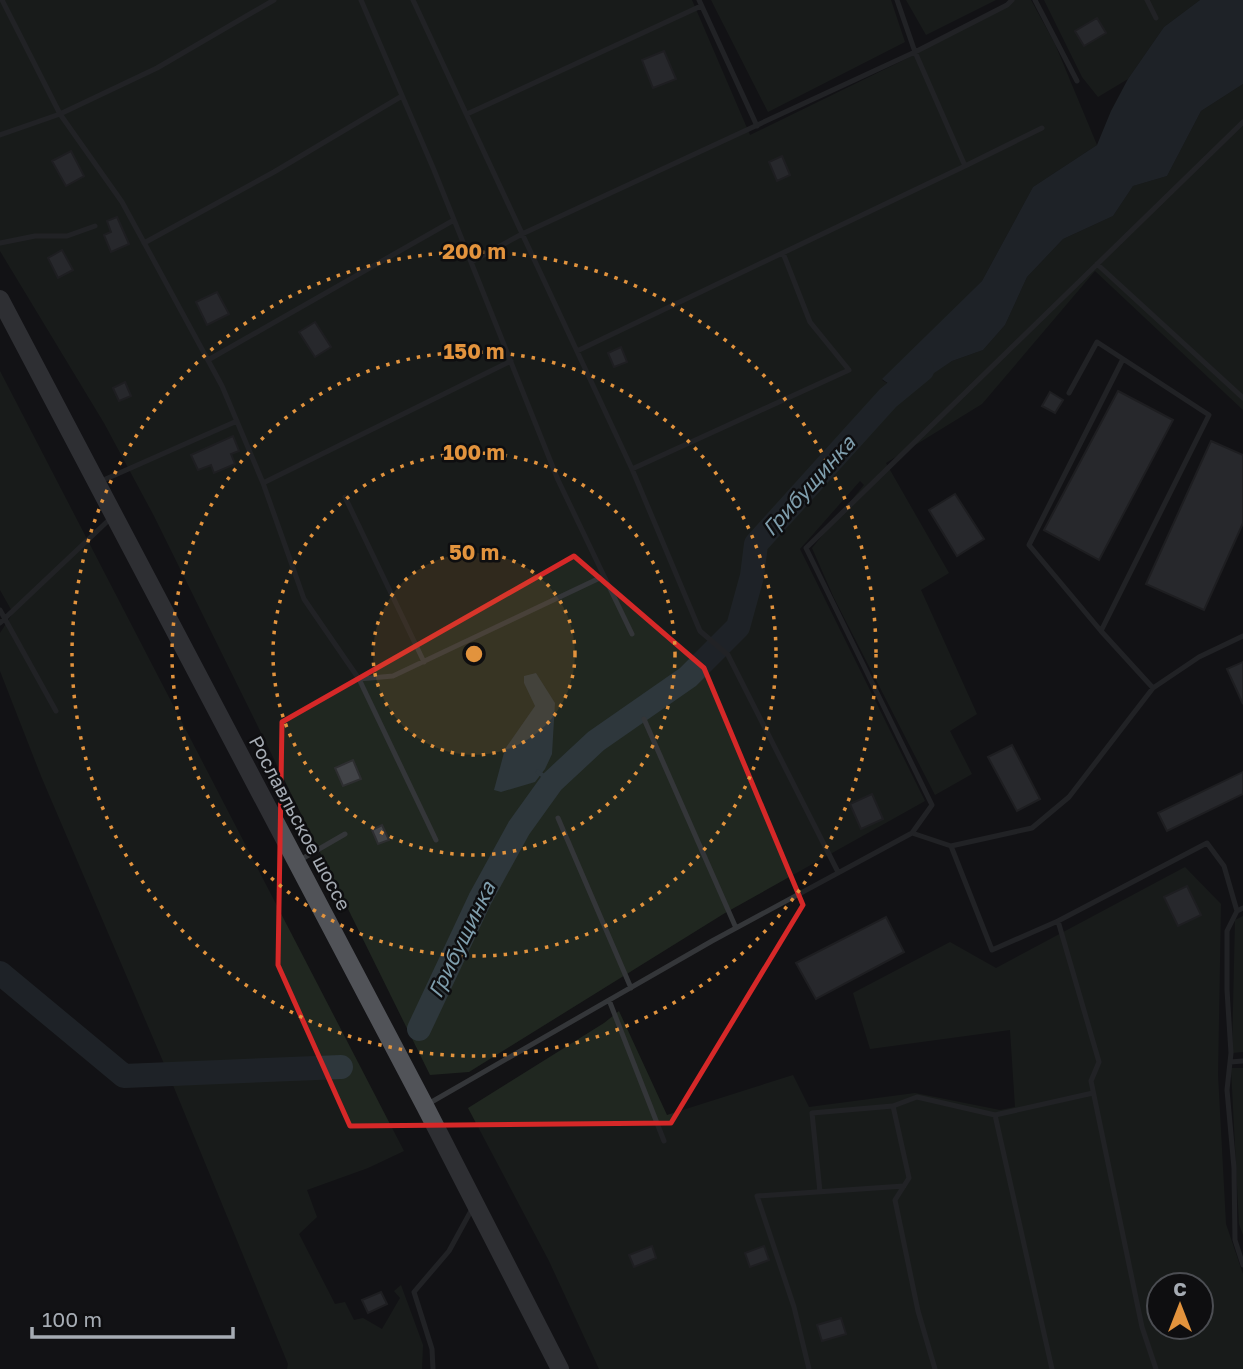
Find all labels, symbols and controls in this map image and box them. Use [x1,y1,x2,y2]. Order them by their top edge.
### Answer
text: 200 m [442,238,506,264]
text: 150 m [444,338,504,364]
water label: Грибущинка [756,429,861,541]
text: 100 m [443,439,505,465]
text: 50 m [449,539,499,565]
centre of rings [462,642,486,666]
street label: Рославльское шоссе [245,732,356,914]
water label: Грибущинка [422,876,501,1002]
north arrow [1145,1271,1215,1341]
text: С [1173,1277,1187,1300]
scale bar [32,1296,233,1340]
text: 100 m [42,1306,102,1332]

